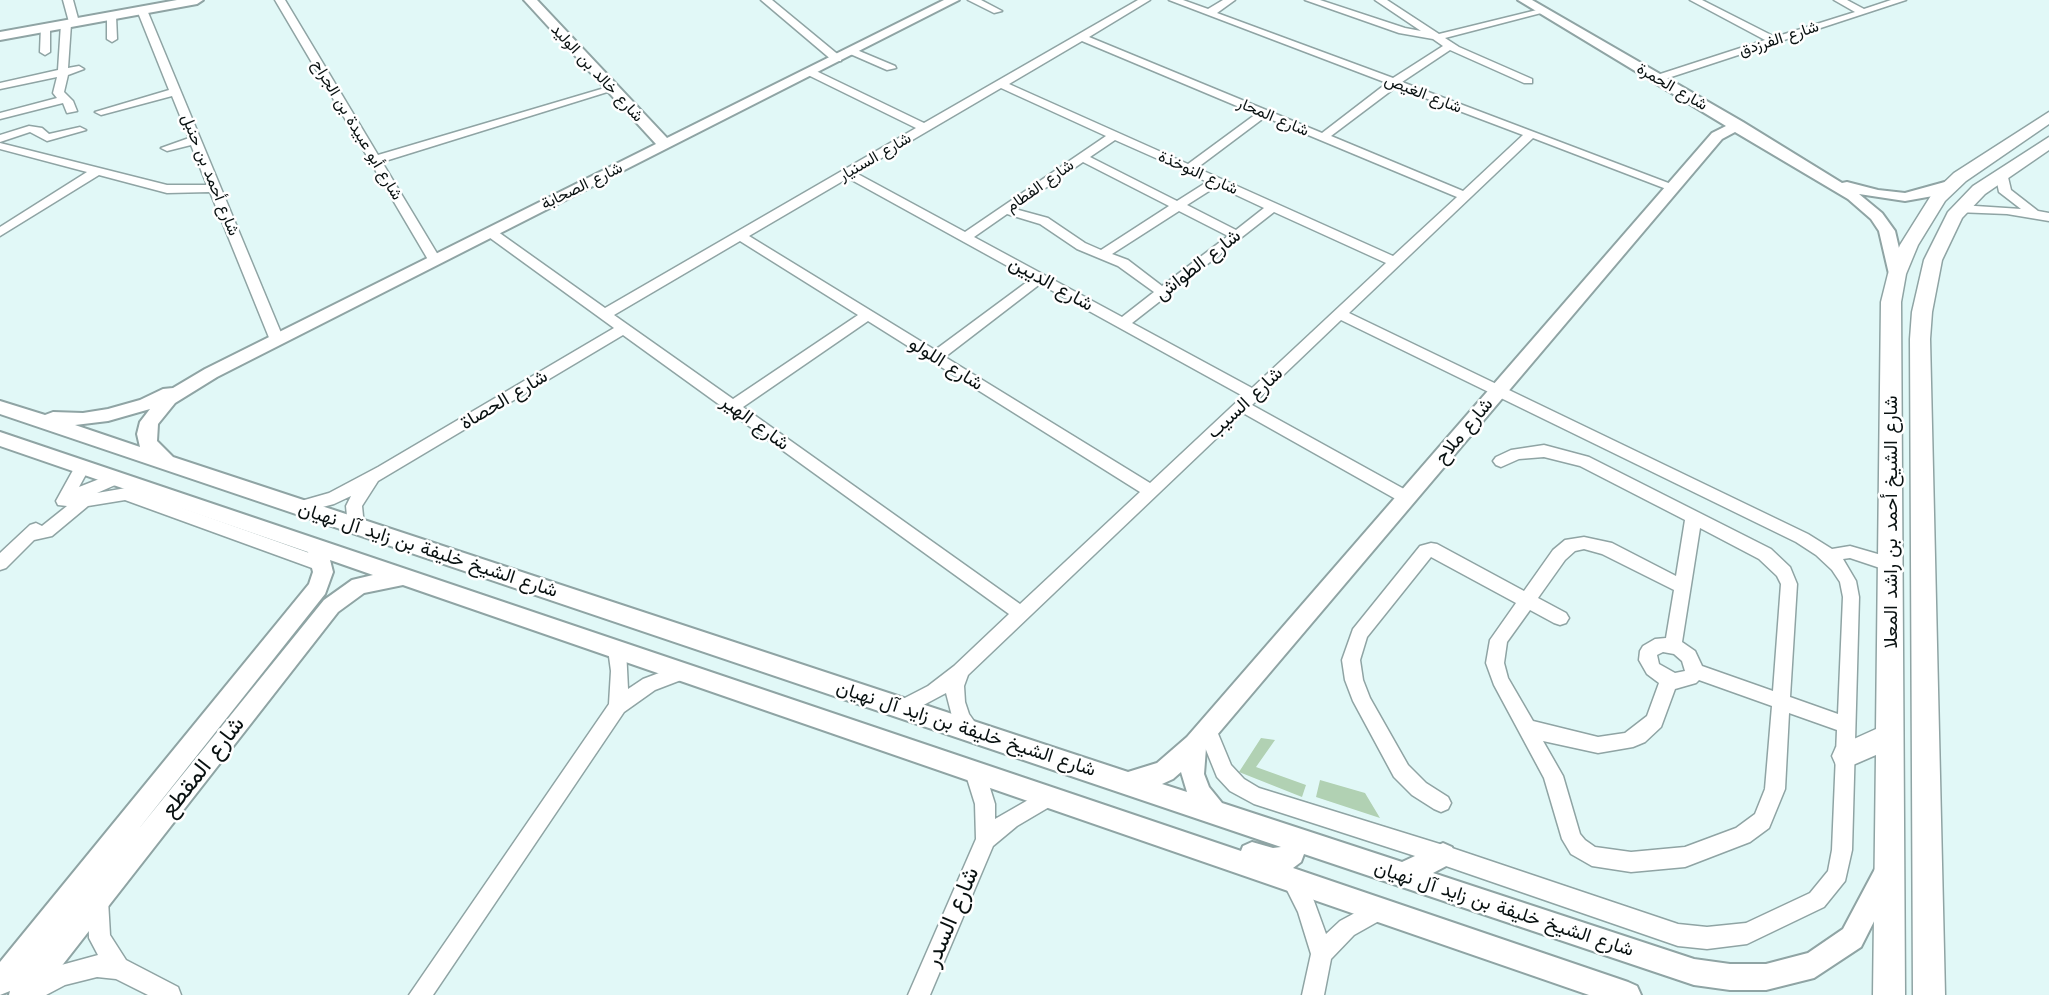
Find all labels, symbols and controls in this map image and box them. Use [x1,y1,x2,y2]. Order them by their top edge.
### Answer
street label: شارع الفرزدق [1737,17,1821,61]
street label: شارع خالد بن الوليد [547,20,647,126]
street label: شارع أبو عبيدة بن الجراح [308,56,406,204]
street label: شارع الحمرة [1633,59,1711,115]
street label: شارع الغيص [1382,70,1464,118]
street label: شارع المحار [1234,93,1312,141]
street label: شارع أحمد بن حنبل [177,111,243,239]
street label: شارع السنيار [835,129,915,185]
street label: شارع النوخذة [1155,147,1241,199]
street label: شارع الفطام [1002,156,1078,216]
street label: شارع الصحابة [538,158,626,214]
street label: شارع الطواش [1151,224,1245,306]
street label: شارع الديين [1005,252,1097,316]
street label: شارع اللولو [905,332,987,396]
street label: شارع السيب [1202,362,1288,444]
street label: شارع الحصاة [456,365,552,435]
street label: شارع الهير [716,391,794,455]
street label: شارع ملاح [1430,393,1498,469]
street label: شارع الشيخ أحمد بن راشد المعلا [1880,396,1902,648]
street label: شارع الشيخ خليفة بن زايد آل نهيان [295,497,561,603]
street label: شارع الشيخ خليفة بن زايد آل نهيان [833,676,1099,782]
street label: شارع المقطع [155,711,251,823]
street label: شارع الشيخ خليفة بن زايد آل نهيان [1371,856,1637,962]
street label: شارع السدر [919,863,985,971]

